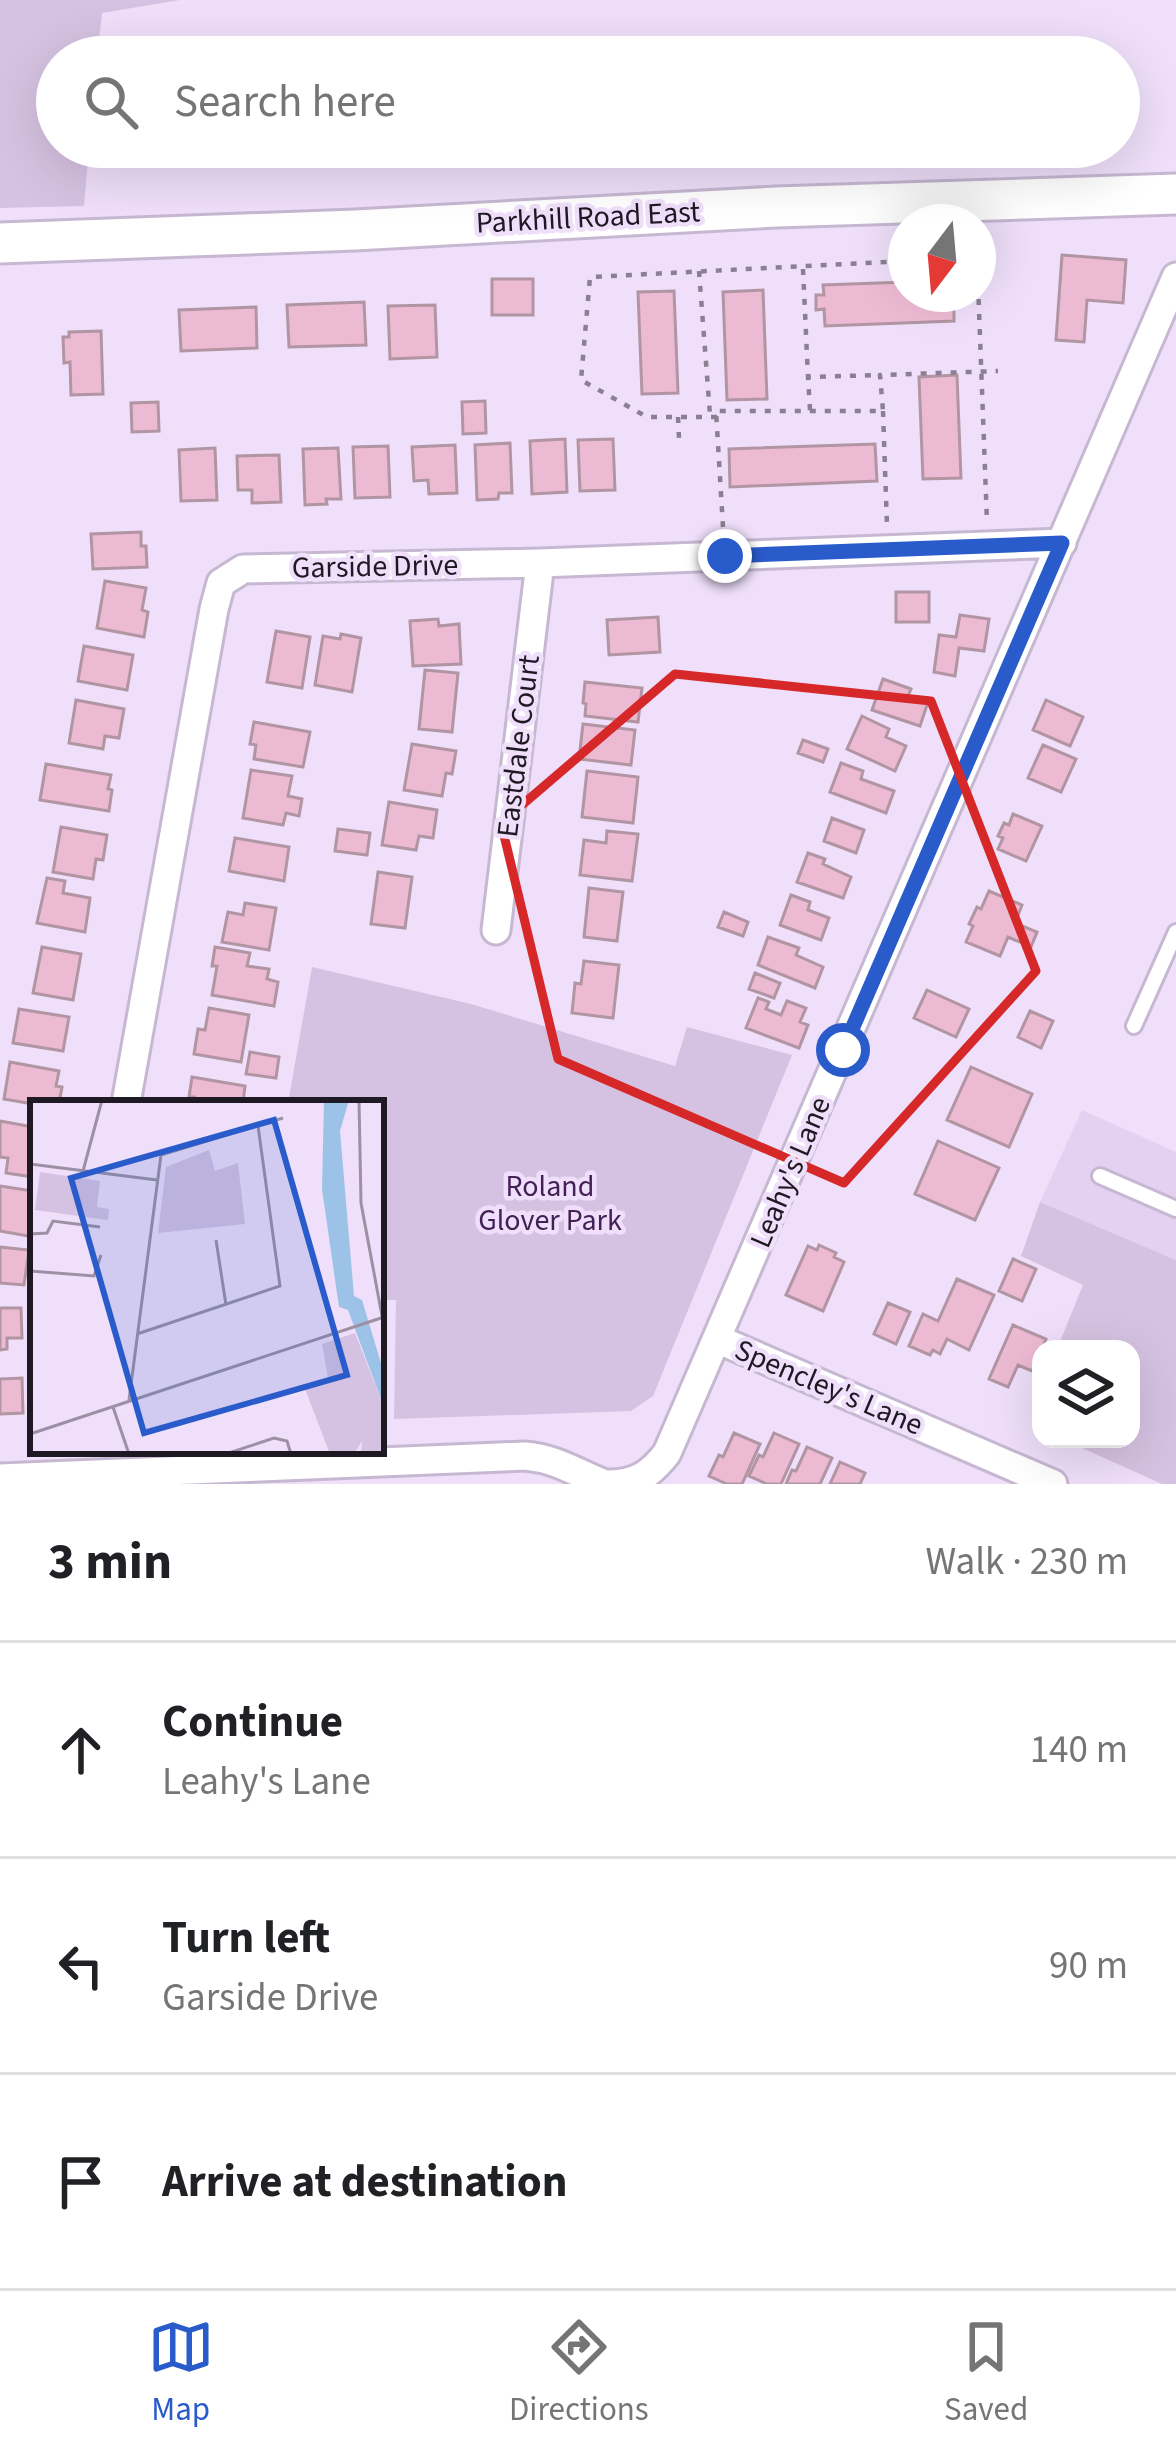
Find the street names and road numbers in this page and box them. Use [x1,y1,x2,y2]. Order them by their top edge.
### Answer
street label: Parkhill Road East [475,190,701,245]
street label: Garside Drive [291,544,459,589]
street label: Eastdale Court [486,653,551,840]
street label: Leahy's Lane [739,1090,842,1255]
street label: Spencley's Lane [728,1328,930,1446]

